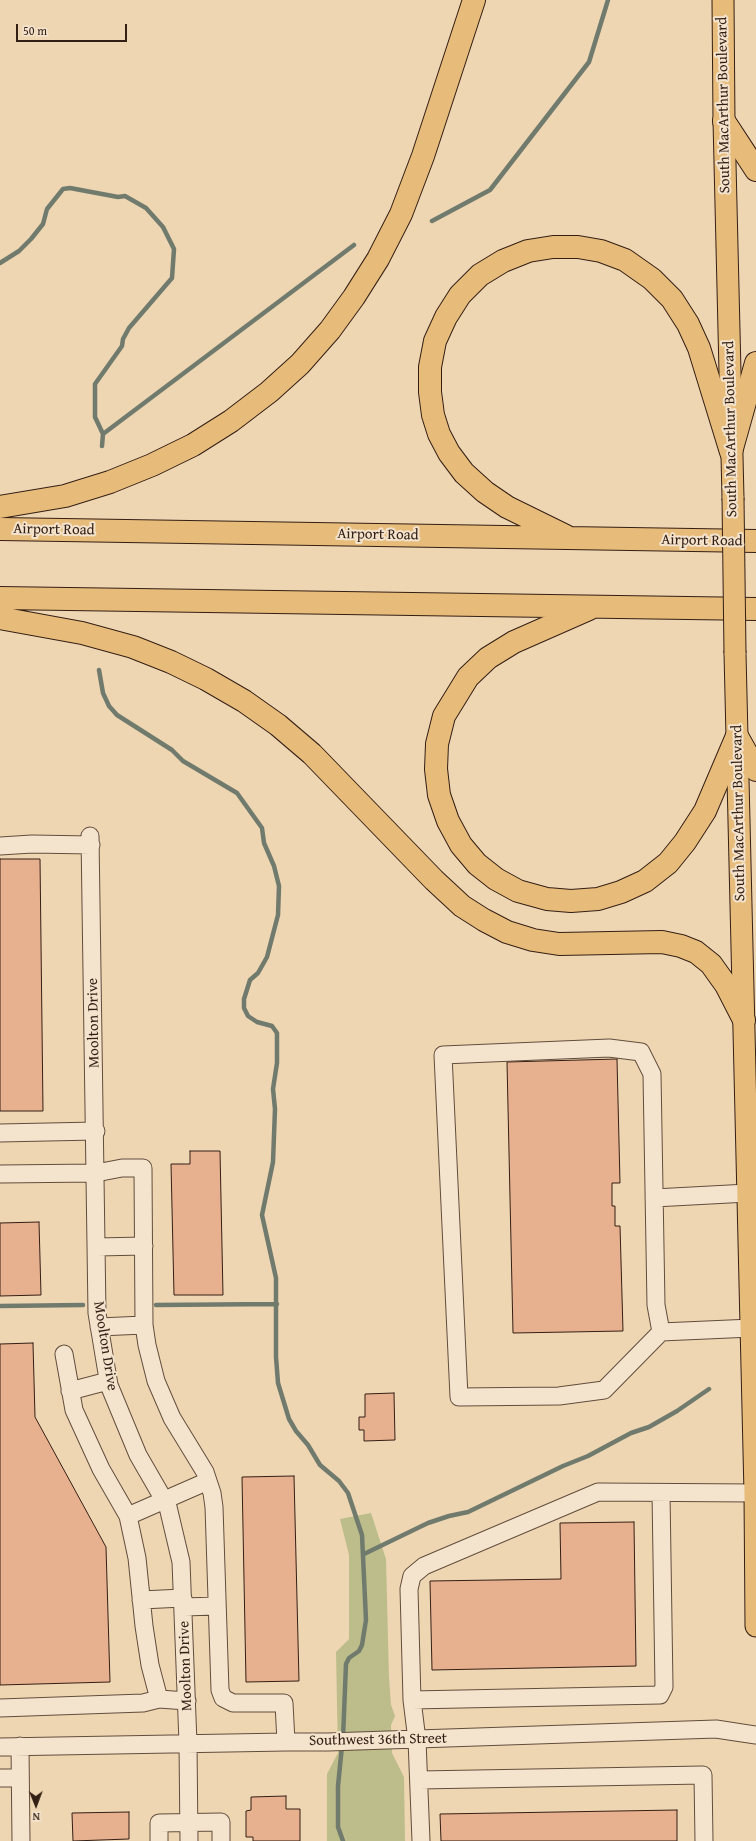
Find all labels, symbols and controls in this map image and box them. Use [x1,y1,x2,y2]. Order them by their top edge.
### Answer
scale bar [18,16,129,42]
street label: South MacArthur Boulevard [713,17,735,193]
text: 50 m [23,22,47,39]
street label: South MacArthur Boulevard [720,341,742,517]
street label: Airport Road [13,520,95,540]
street label: Airport Road [337,525,419,545]
street label: Airport Road [661,531,743,551]
street label: South MacArthur Boulevard [728,725,750,901]
street label: Moolton Drive [84,978,104,1068]
street label: Moolton Drive [89,1300,121,1392]
street label: Moolton Drive [175,1621,197,1711]
street label: Southwest 36th Street [309,1730,447,1750]
north arrow [16,1785,56,1825]
text: N [32,1809,40,1825]

